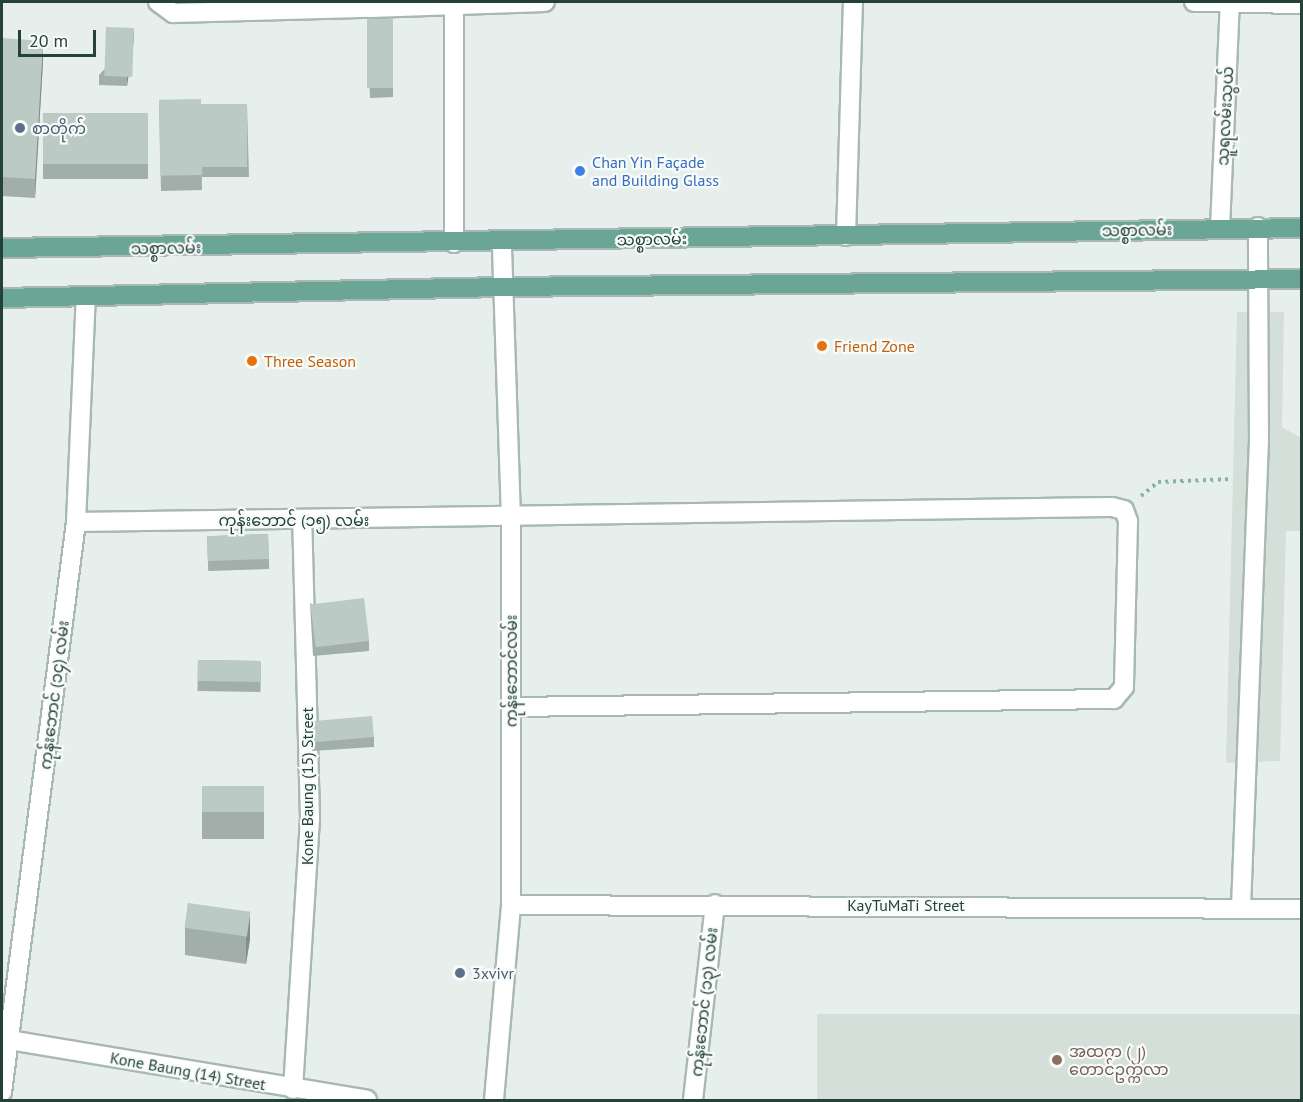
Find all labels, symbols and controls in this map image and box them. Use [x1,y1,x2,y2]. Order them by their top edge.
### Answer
scale bar [21,18,99,56]
text: 20 m [29,29,68,52]
street label: သူရလမ်းသွယ် [1213,66,1237,166]
place label: စာတိုက် [32,118,86,138]
marker: စာတိုက် [13,121,27,135]
place label: Chan Yin Façade and Building Glass [592,152,719,190]
marker: Chan Yin Façade and Building Glass [573,164,587,178]
street label: သစ္စာလမ်း [1102,220,1172,240]
street label: သစ္စာလမ်း [617,229,687,249]
street label: သစ္စာလမ်း [131,238,201,258]
place label: Friend Zone [834,336,915,356]
marker: Friend Zone [815,339,829,353]
place label: Three Season [264,351,356,371]
marker: Three Season [245,354,259,368]
street label: ကုန်းဘောင် (၁၅) လမ်း [219,510,369,530]
street label: ကုန်းဘောင်လမ်း [501,615,521,727]
street label: ကုန်းဘောင် (၁၄) လမ်း [35,619,73,771]
street label: Kone Baung (15) Street [297,707,317,865]
street label: KayTuMaTi Street [847,895,965,915]
street label: ကုန်းဘောင် (၁၃) လမ်း [687,926,721,1078]
place label: 3xvivr [472,963,514,983]
marker: 3xvivr [453,966,467,980]
place label: အထက (၂) တောင်ဥက္ကလာ [1069,1041,1168,1079]
street label: Kone Baung (14) Street [109,1048,267,1094]
marker: အထက (၂) တောင်ဥက္ကလာ [1050,1053,1064,1067]

